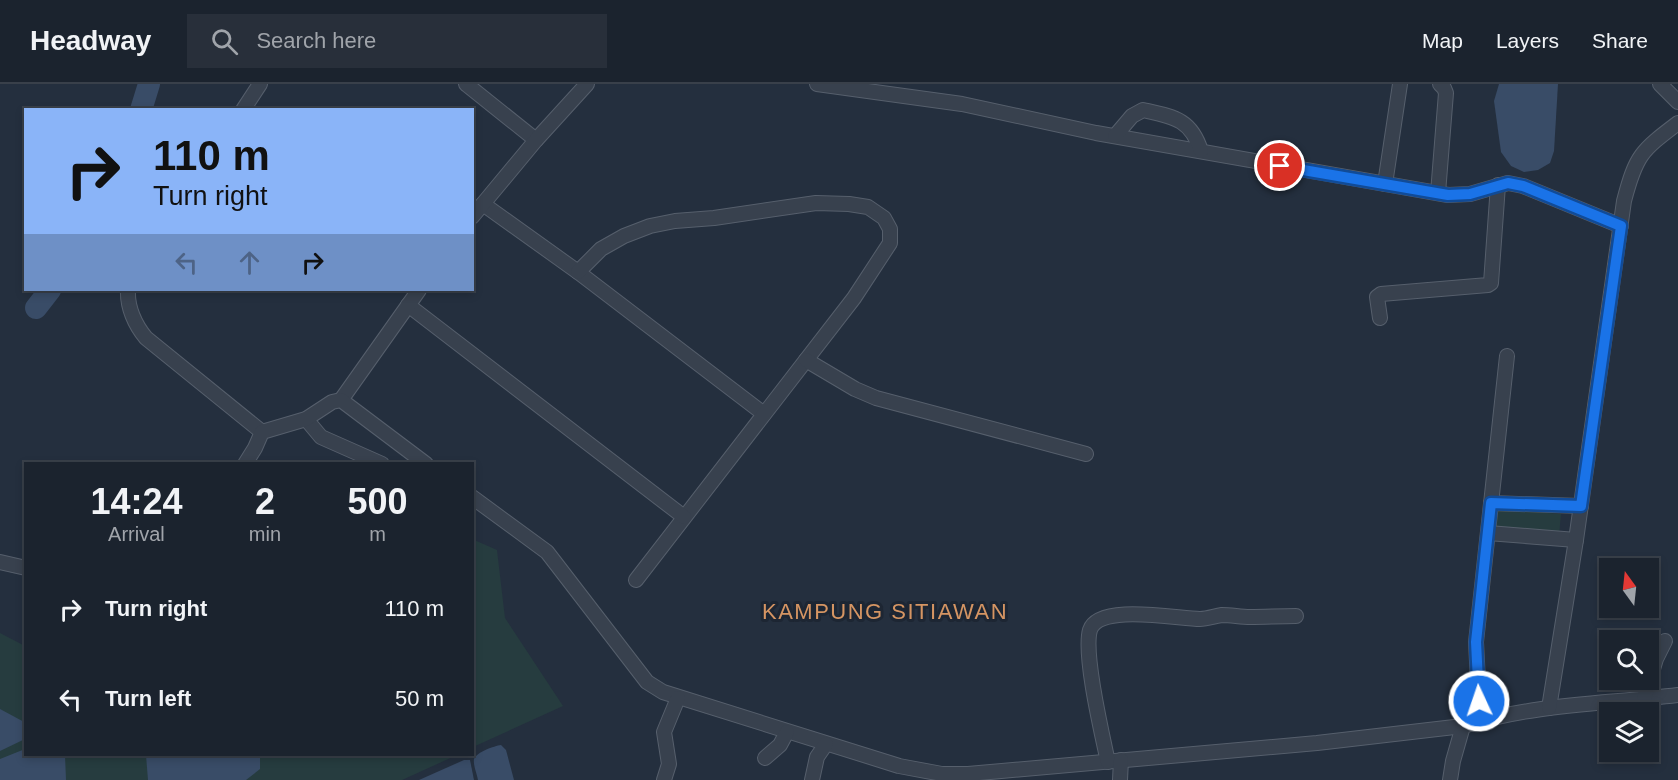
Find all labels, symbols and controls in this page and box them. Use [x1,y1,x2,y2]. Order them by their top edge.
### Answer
search box [187,14,607,68]
text: Headway [30,25,151,56]
icon: search [208,25,241,58]
text: Search here [256,28,376,53]
text: Map [1422,29,1463,52]
text: Layers [1496,29,1559,52]
text: Share [1592,29,1648,52]
icon: right [54,132,132,210]
text: 110 m [153,132,270,179]
pin [1254,140,1305,191]
icon: arrive [1263,149,1296,182]
text: Turn right [153,181,268,211]
icon: left [170,246,203,279]
icon: ahead [233,246,266,279]
icon: right [296,246,329,279]
text: 14:24 [90,481,182,522]
text: 2 [255,481,275,522]
text: 500 [347,481,408,522]
text: Arrival [108,523,165,545]
text: min [249,523,281,545]
text: m [369,523,386,545]
north arrow [1599,558,1659,618]
map controls [1599,558,1659,762]
icon: right [54,593,87,626]
text: Turn right [105,596,207,621]
text: 110 m [384,596,444,621]
district label: KAMPUNG SITIAWAN [762,599,1008,624]
button: search [1599,630,1659,690]
position arrow [1447,669,1511,733]
icon: left [54,683,87,716]
text: Turn left [105,686,191,711]
text: 50 m [395,686,444,711]
button: layers [1599,702,1659,762]

